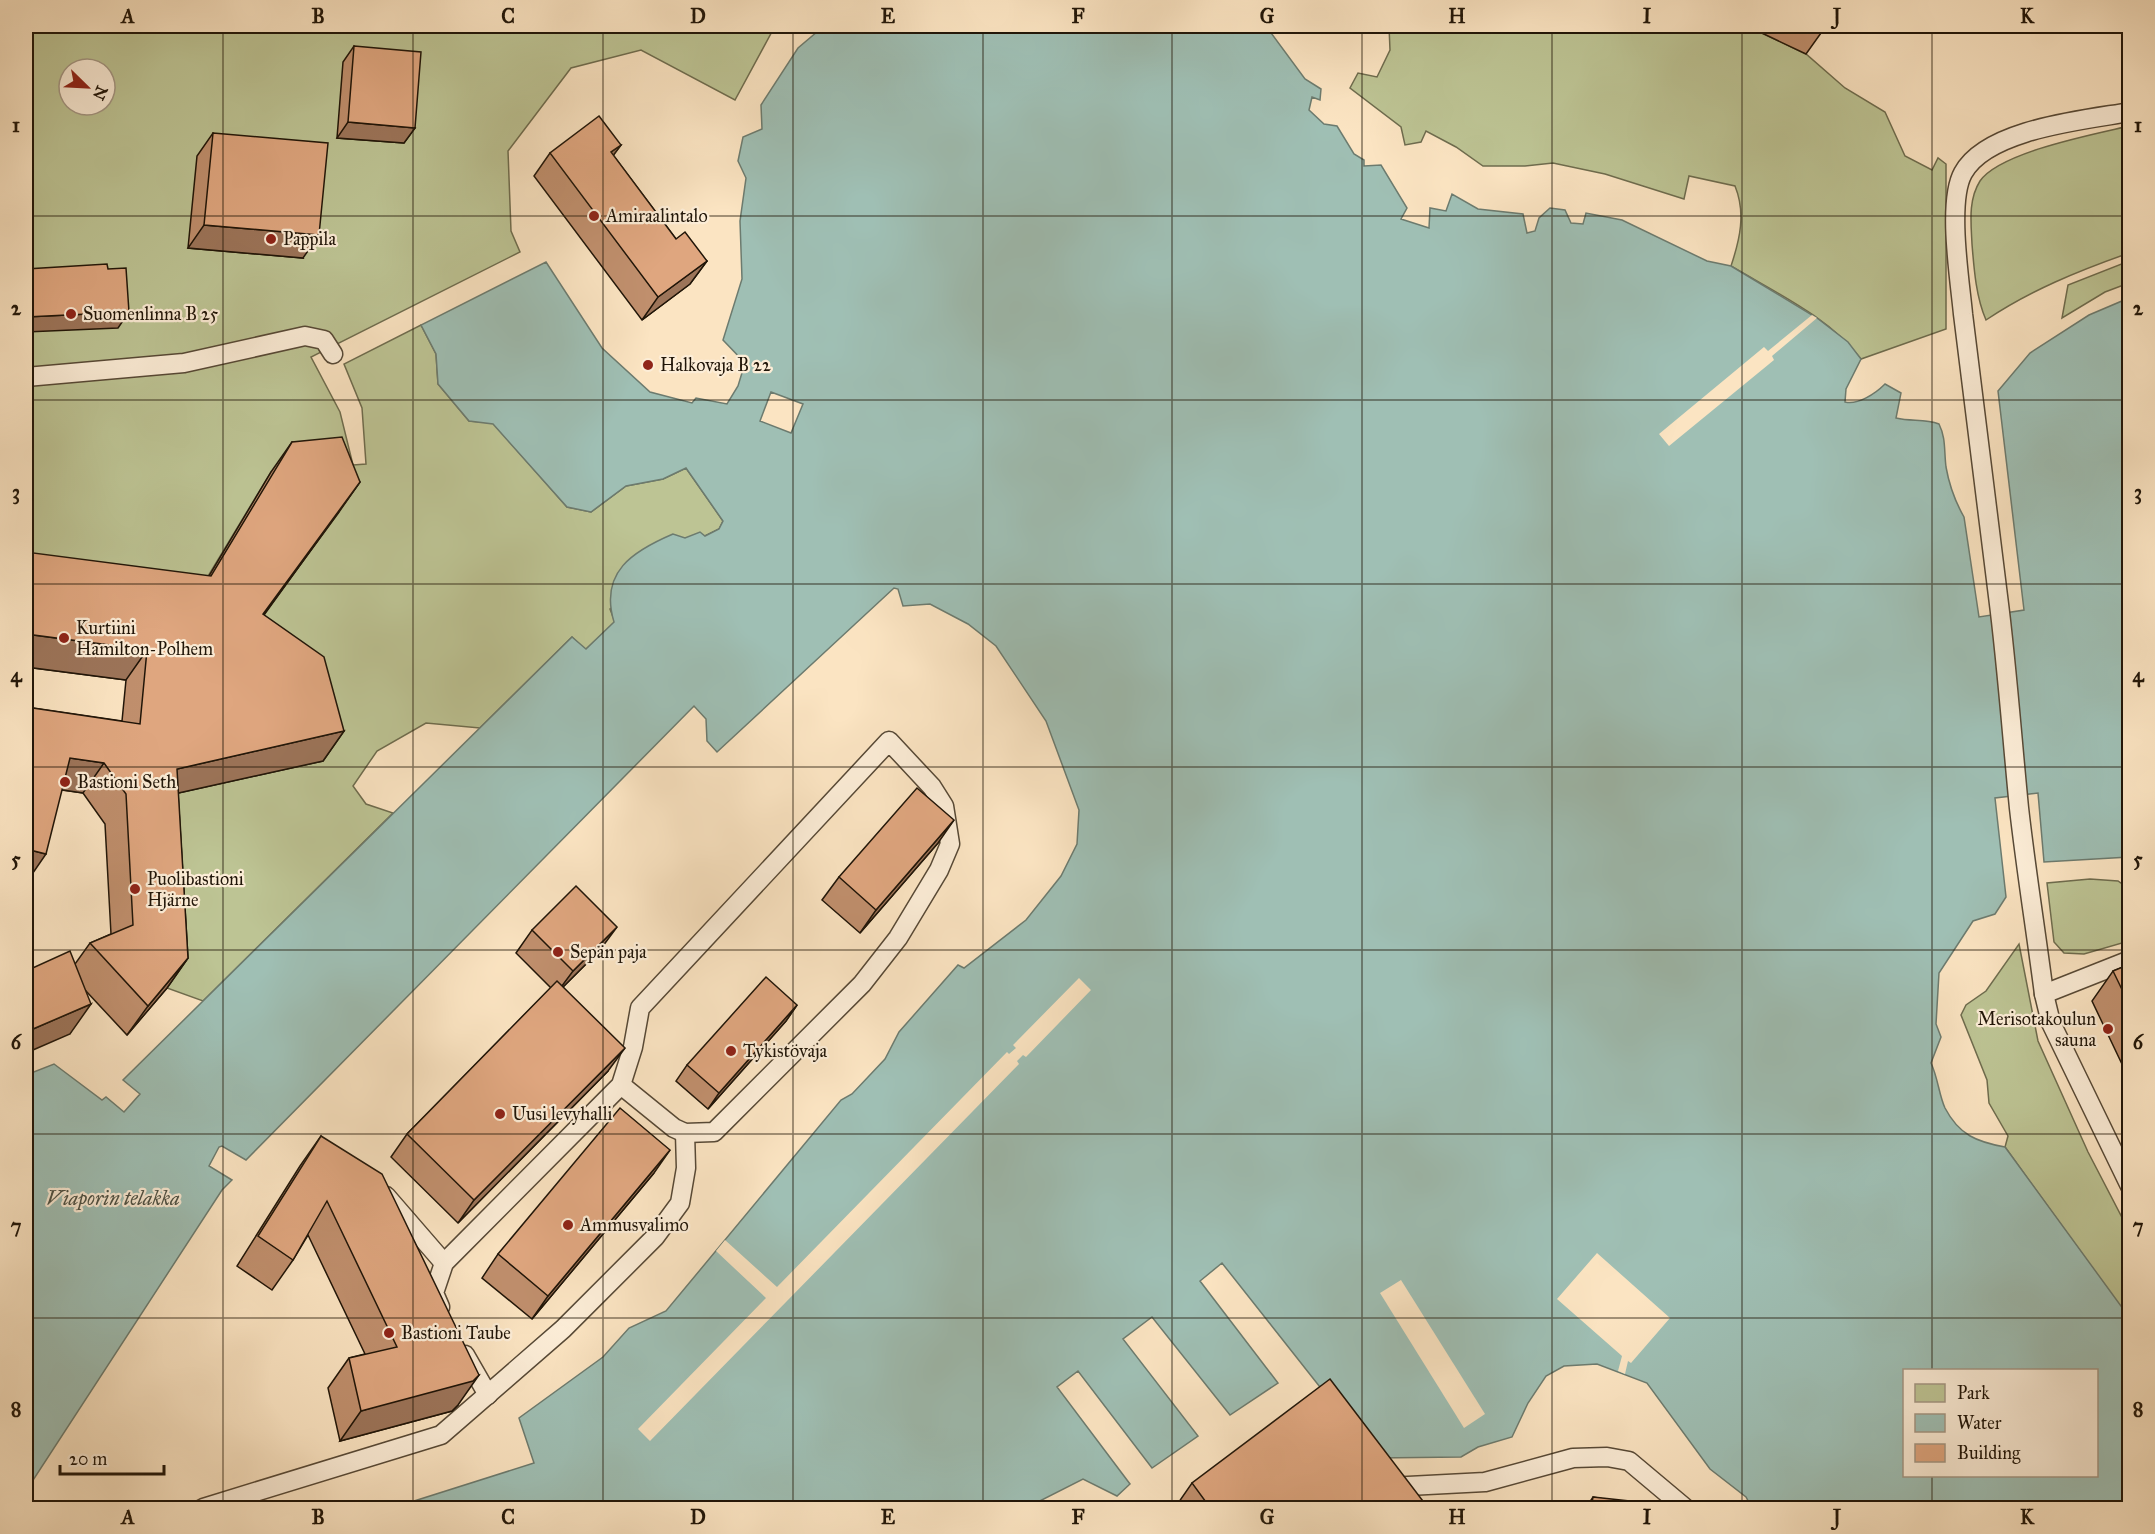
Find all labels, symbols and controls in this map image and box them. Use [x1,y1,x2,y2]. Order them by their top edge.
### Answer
text: A [119,4,135,28]
text: B [311,4,325,28]
text: C [501,4,515,28]
text: D [690,4,706,28]
text: E [881,4,896,28]
text: F [1071,4,1085,28]
text: G [1260,4,1275,28]
text: H [1448,4,1466,28]
text: I [1643,4,1652,28]
text: J [1830,4,1842,30]
text: K [2020,4,2035,28]
north arrow [57,57,117,117]
text: N [89,83,112,103]
text: 1 [12,113,20,137]
text: 1 [2134,113,2142,137]
place label: Amiraalintalo [605,205,708,227]
marker: Amiraalintalo [587,209,601,223]
place label: Pappila [283,228,336,250]
marker: Pappila [264,232,278,246]
text: 2 [11,296,22,320]
text: 2 [2133,296,2144,320]
place label: Suomenlinna B 25 [83,303,219,325]
marker: Suomenlinna B 25 [64,307,78,321]
place label: Halkovaja B 22 [660,354,771,376]
marker: Halkovaja B 22 [641,358,655,372]
text: 3 [12,480,20,505]
text: 3 [2134,480,2142,505]
place label: Kurtiini Hamilton-Polhem [76,617,213,660]
marker: Kurtiini Hamilton-Polhem [57,631,71,645]
text: 4 [10,663,22,688]
text: 4 [2132,663,2144,688]
place label: Bastioni Seth [77,771,176,793]
marker: Bastioni Seth [58,775,72,789]
text: 5 [11,847,21,871]
text: 5 [2133,847,2143,871]
place label: Puolibastioni Hjärne [147,868,244,911]
marker: Puolibastioni Hjärne [128,882,142,896]
place label: Sepän paja [570,941,647,963]
marker: Sepän paja [551,945,565,959]
place label: Merisotakoulun sauna [1978,1008,2096,1051]
marker: Merisotakoulun sauna [2101,1022,2115,1036]
text: 6 [11,1030,23,1054]
text: 6 [2133,1030,2145,1054]
place label: Tykistövaja [743,1040,828,1062]
marker: Tykistövaja [724,1044,738,1058]
place label: Uusi levyhalli [512,1103,613,1125]
marker: Uusi levyhalli [493,1107,507,1121]
water label: Viaporin telakka [46,1186,180,1211]
text: 7 [11,1214,22,1238]
place label: Ammusvalimo [579,1214,689,1236]
text: 7 [2133,1214,2144,1238]
marker: Ammusvalimo [561,1218,575,1232]
place label: Bastioni Taube [401,1322,511,1344]
marker: Bastioni Taube [382,1326,396,1340]
legend [1903,1369,2098,1477]
text: Park [1957,1382,1990,1404]
text: 8 [11,1397,21,1421]
text: 8 [2133,1397,2143,1421]
text: Water [1957,1412,2002,1434]
scale bar [60,1438,164,1476]
text: Building [1957,1442,2021,1465]
text: 20 m [69,1448,107,1470]
text: A [119,1505,135,1529]
text: B [311,1505,325,1529]
text: C [501,1505,515,1529]
text: D [690,1505,706,1529]
text: E [881,1505,896,1529]
text: F [1071,1505,1085,1529]
text: G [1260,1505,1275,1529]
text: H [1448,1505,1466,1529]
text: I [1643,1505,1652,1529]
text: J [1830,1505,1842,1531]
text: K [2020,1505,2035,1529]

